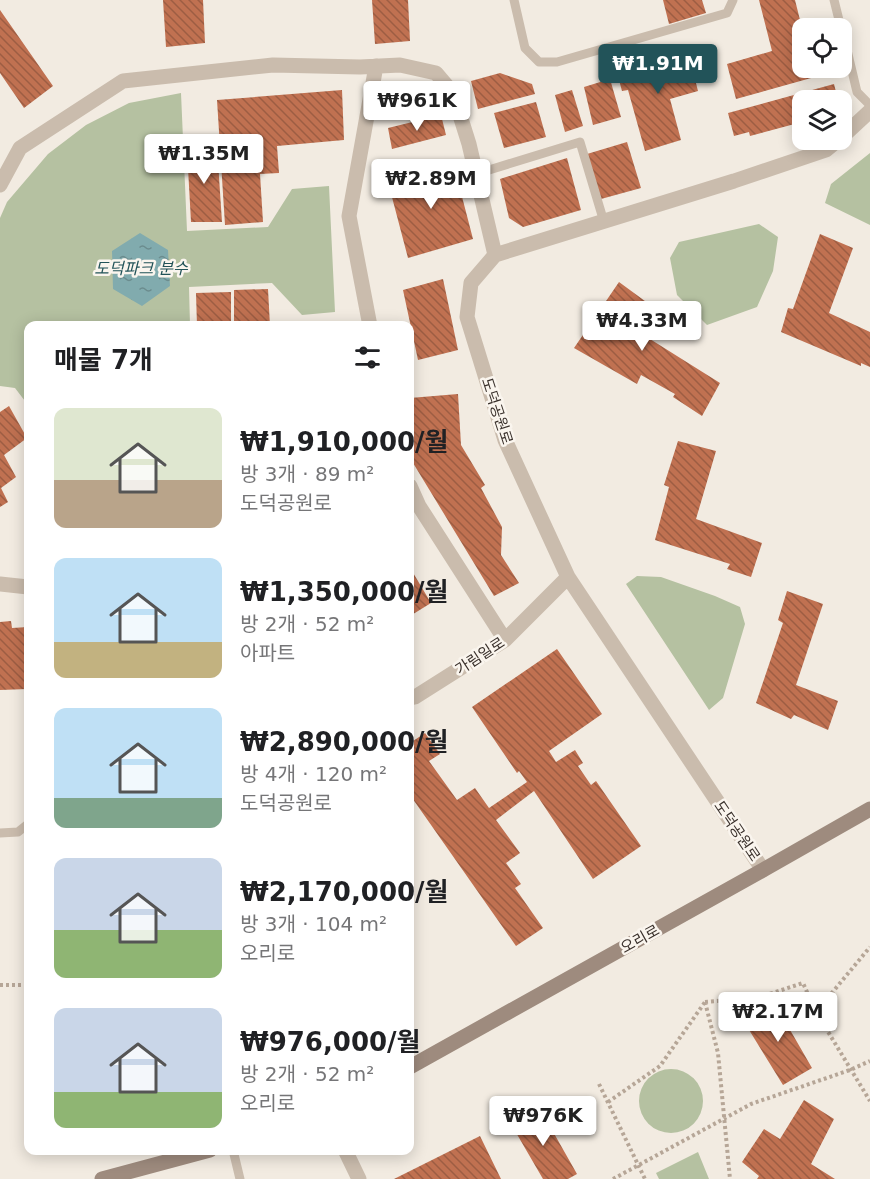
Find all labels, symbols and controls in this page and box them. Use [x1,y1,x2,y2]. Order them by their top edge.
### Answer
map controls [792,18,852,150]
button: locate [792,18,852,78]
pin: ₩1.91M [609,44,707,95]
text: ₩1.91M [612,51,704,75]
pin: ₩961K [375,81,459,132]
text: ₩961K [377,88,457,112]
button: layers [792,90,852,150]
pin: ₩1.35M [155,134,253,185]
text: ₩1.35M [158,141,250,165]
pin: ₩2.89M [382,159,480,210]
text: ₩2.89M [385,166,477,190]
water label: 도덕파크 분수 [94,259,189,278]
pin: ₩4.33M [593,301,691,352]
text: ₩4.33M [596,308,688,332]
icon: filters [351,341,384,374]
text: 매물 7개 [54,345,153,375]
street label: 도덕공원로 [478,375,516,447]
text: ₩1,910,000/월 [240,427,449,457]
icon: home [102,432,174,504]
text: 방 3개 · 89 m² [240,462,374,486]
text: 도덕공원로 [240,491,332,515]
text: ₩1,350,000/월 [240,577,449,607]
icon: home [102,582,174,654]
text: 방 2개 · 52 m² [240,612,374,636]
street label: 가림일로 [452,633,508,679]
text: 아파트 [240,641,295,665]
text: ₩2,890,000/월 [240,727,449,757]
icon: home [102,732,174,804]
text: 방 4개 · 120 m² [240,762,387,786]
text: 도덕공원로 [240,791,332,815]
street label: 도덕공원로 [710,797,764,865]
text: ₩2,170,000/월 [240,877,449,907]
icon: home [102,882,174,954]
text: 방 3개 · 104 m² [240,912,387,936]
street label: 오리로 [618,921,662,957]
text: 오리로 [240,941,295,965]
pin: ₩2.17M [729,992,827,1043]
text: ₩2.17M [732,999,824,1023]
text: ₩976,000/월 [240,1027,421,1057]
icon: home [102,1032,174,1104]
text: 방 2개 · 52 m² [240,1062,374,1086]
text: 오리로 [240,1091,295,1115]
pin: ₩976K [501,1096,585,1147]
text: ₩976K [503,1103,583,1127]

